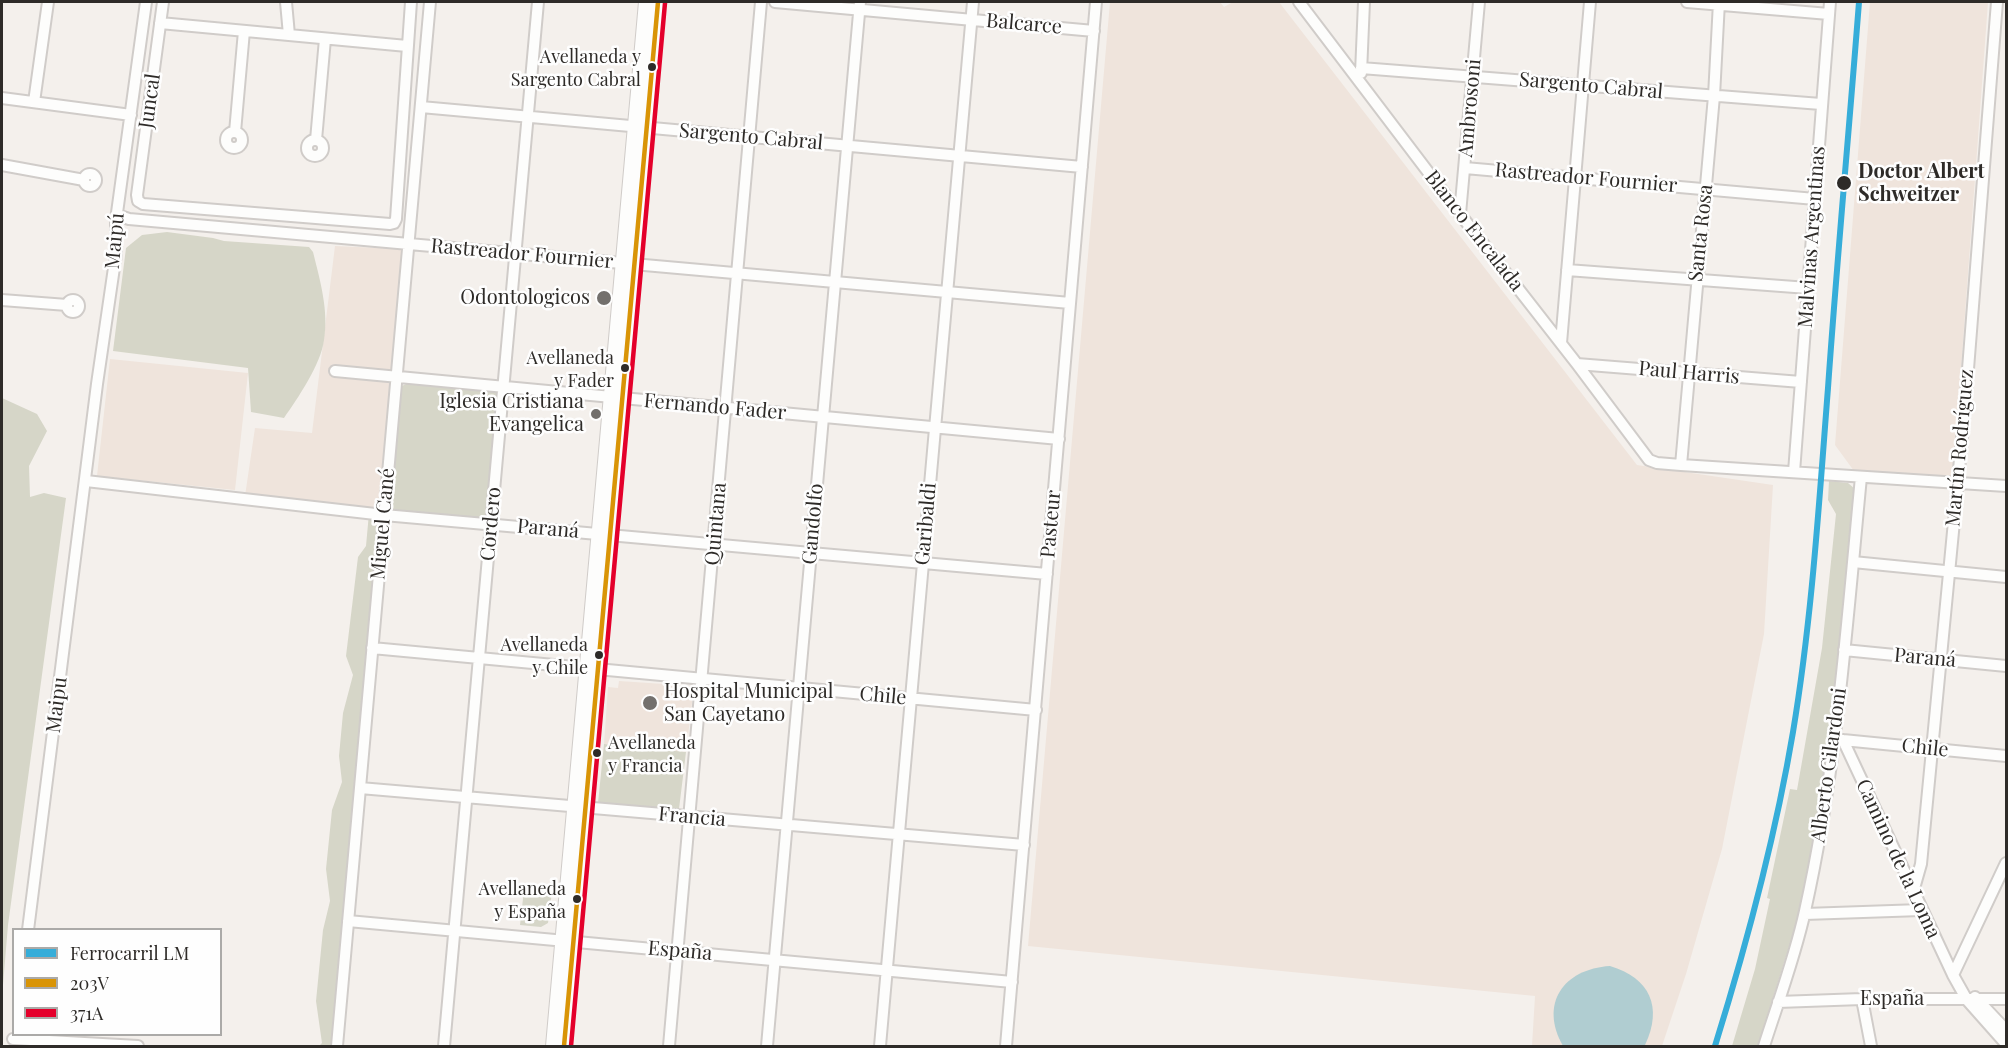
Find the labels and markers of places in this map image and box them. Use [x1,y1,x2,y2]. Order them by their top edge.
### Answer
place label: Avellaneda y Sargento Cabral [511,46,641,88]
marker: Avellaneda y Sargento Cabral [646,61,658,73]
place label: Doctor Albert Schweitzer [1858,160,1985,207]
marker: Doctor Albert Schweitzer [1835,174,1853,192]
place label: Odontologicos [460,286,590,310]
marker: Odontologicos [595,289,613,307]
place label: Avellaneda y Fader [526,347,614,389]
marker: Avellaneda y Fader [619,362,631,374]
place label: Iglesia Cristiana Evangelica [439,390,584,437]
marker: Iglesia Cristiana Evangelica [589,407,603,421]
place label: Avellaneda y Chile [500,634,588,676]
marker: Avellaneda y Chile [593,649,605,661]
place label: Hospital Municipal San Cayetano [664,680,833,727]
marker: Hospital Municipal San Cayetano [641,694,659,712]
place label: Avellaneda y Francia [608,732,696,774]
marker: Avellaneda y Francia [591,747,603,759]
place label: Avellaneda y España [478,878,566,920]
marker: Avellaneda y España [571,893,583,905]

